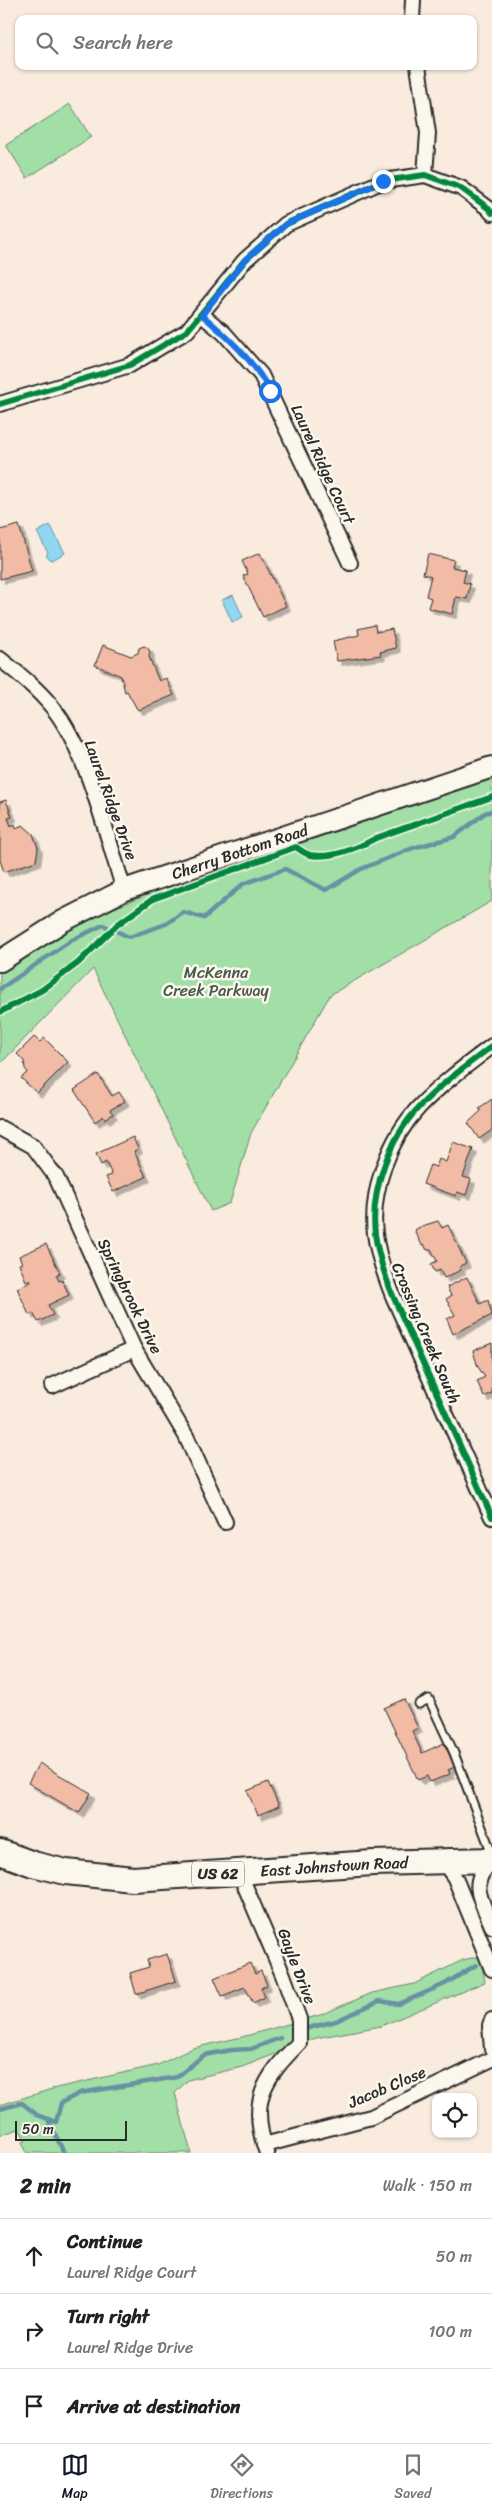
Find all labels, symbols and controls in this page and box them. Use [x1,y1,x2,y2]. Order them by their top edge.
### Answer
search box [15,15,477,70]
text: Search here [73,26,173,59]
icon: search [33,29,61,57]
route end [372,170,395,193]
route start [259,380,282,403]
street label: Laurel Ridge Court [282,399,364,529]
street label: Laurel Ridge Drive [76,736,146,864]
street label: Cherry Bottom Road [168,815,313,888]
park label: McKenna Creek Parkway [163,958,270,1005]
street label: Springbrook Drive [89,1233,171,1359]
street label: Crossing Creek South [383,1258,469,1408]
street label: East Johnstown Road [259,1848,410,1885]
road number: US 62 [192,1862,244,1886]
street label: Gayle Drive [269,1924,325,2008]
street label: Jacob Close [342,2058,431,2117]
map controls [432,2093,477,2138]
button: locate [432,2093,477,2138]
text: 50 m [22,2117,54,2142]
scale bar [15,2118,128,2141]
text: 2 min [20,2167,71,2205]
text: Walk · 150 m [383,2171,472,2200]
text: Continue [67,2225,143,2258]
icon: ahead [20,2242,48,2270]
text: 50 m [436,2242,472,2271]
text: Laurel Ridge Court [67,2258,197,2287]
text: Turn right [67,2300,149,2333]
icon: right [20,2317,48,2345]
text: 100 m [428,2317,472,2346]
text: Laurel Ridge Drive [67,2333,193,2362]
text: Arrive at destination [67,2390,240,2423]
icon: arrive [20,2392,48,2420]
tab: Map [61,2451,89,2506]
tab: Directions [210,2451,273,2506]
tab: Saved [394,2451,431,2506]

